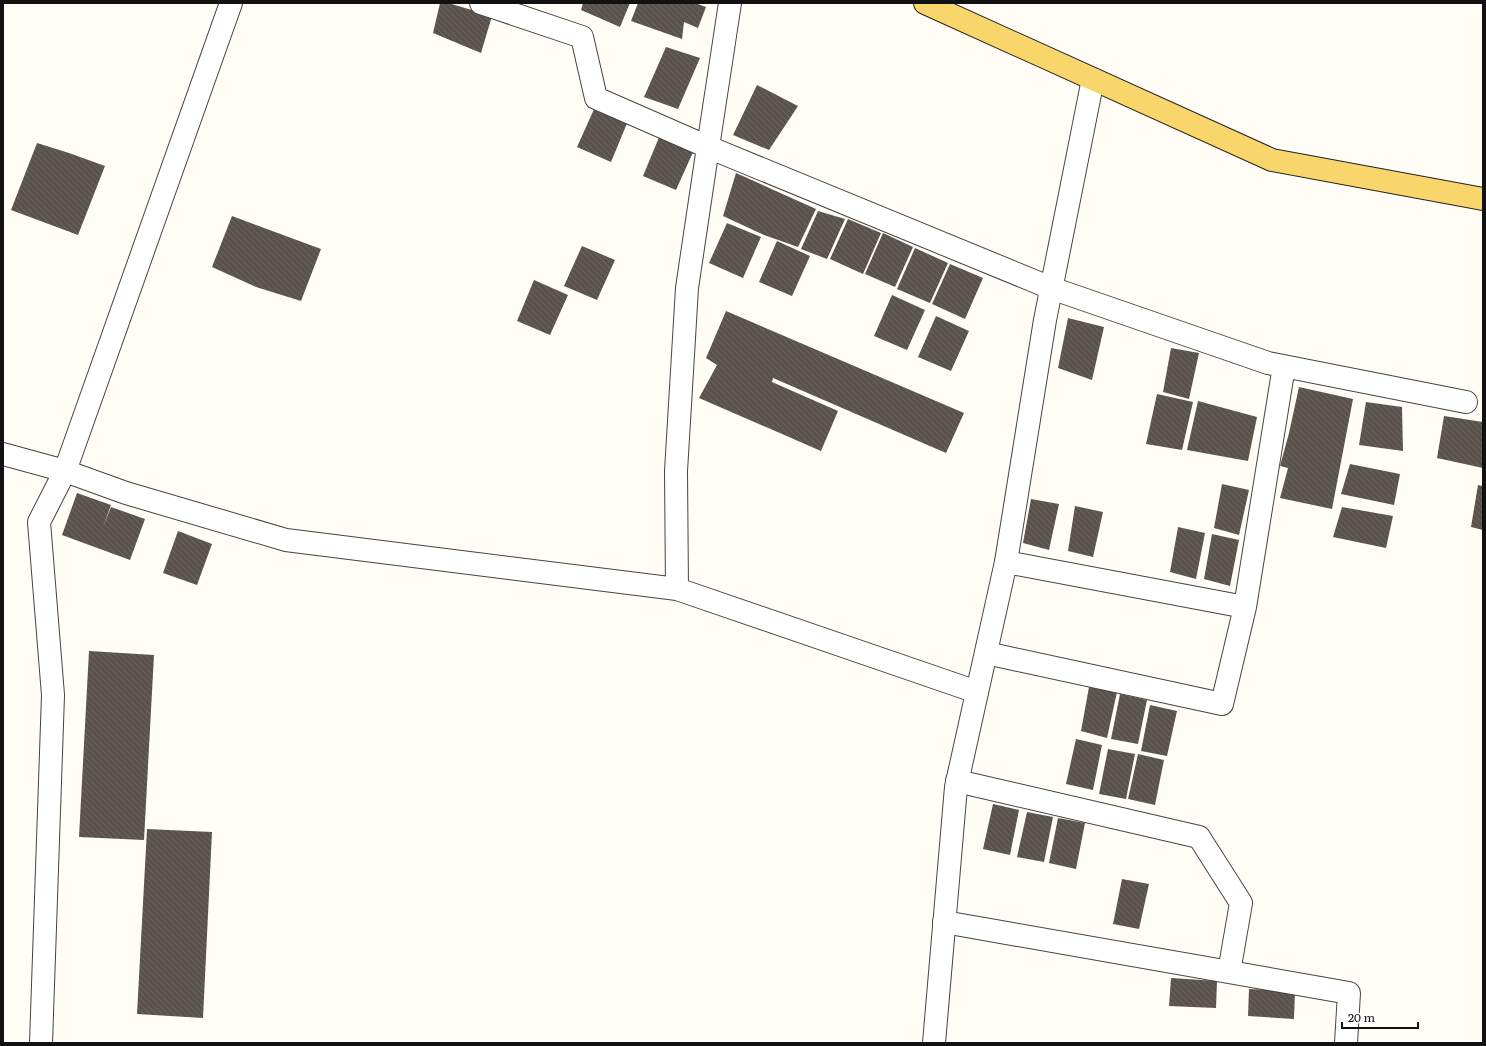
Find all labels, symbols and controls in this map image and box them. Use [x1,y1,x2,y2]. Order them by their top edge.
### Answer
scale bar [1342,1004,1418,1030]
text: 20 m [1348,1008,1375,1026]

